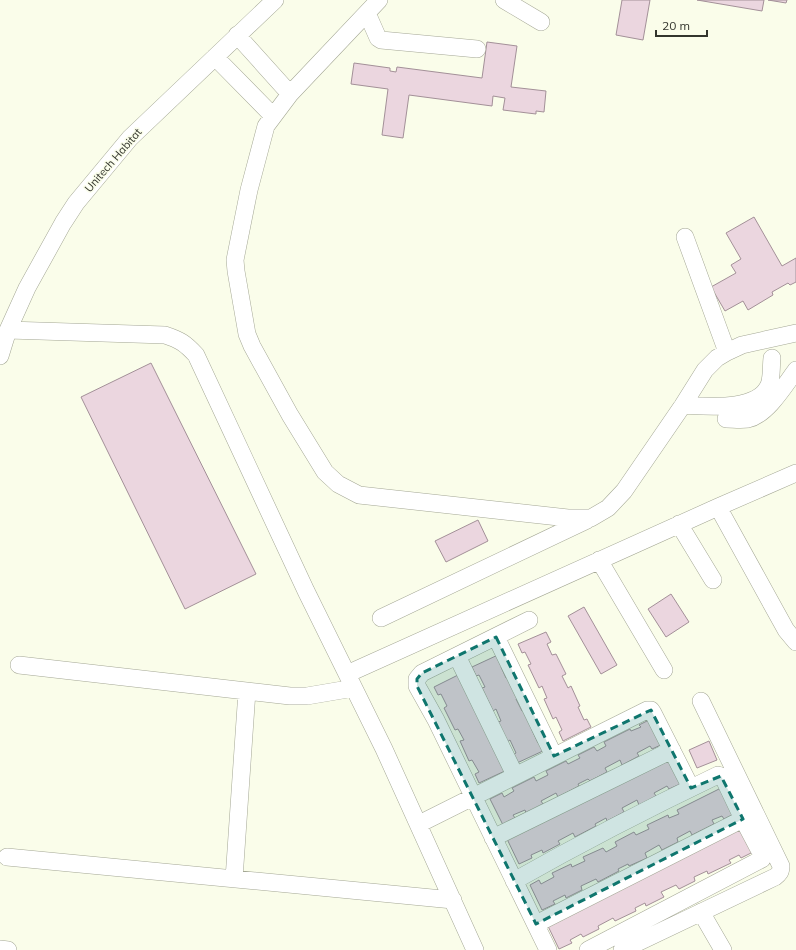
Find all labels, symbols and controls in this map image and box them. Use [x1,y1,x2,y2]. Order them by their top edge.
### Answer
scale bar [656,12,707,38]
text: 20 m [662,18,690,33]
street label: Unitech Habitat [81,125,145,195]

